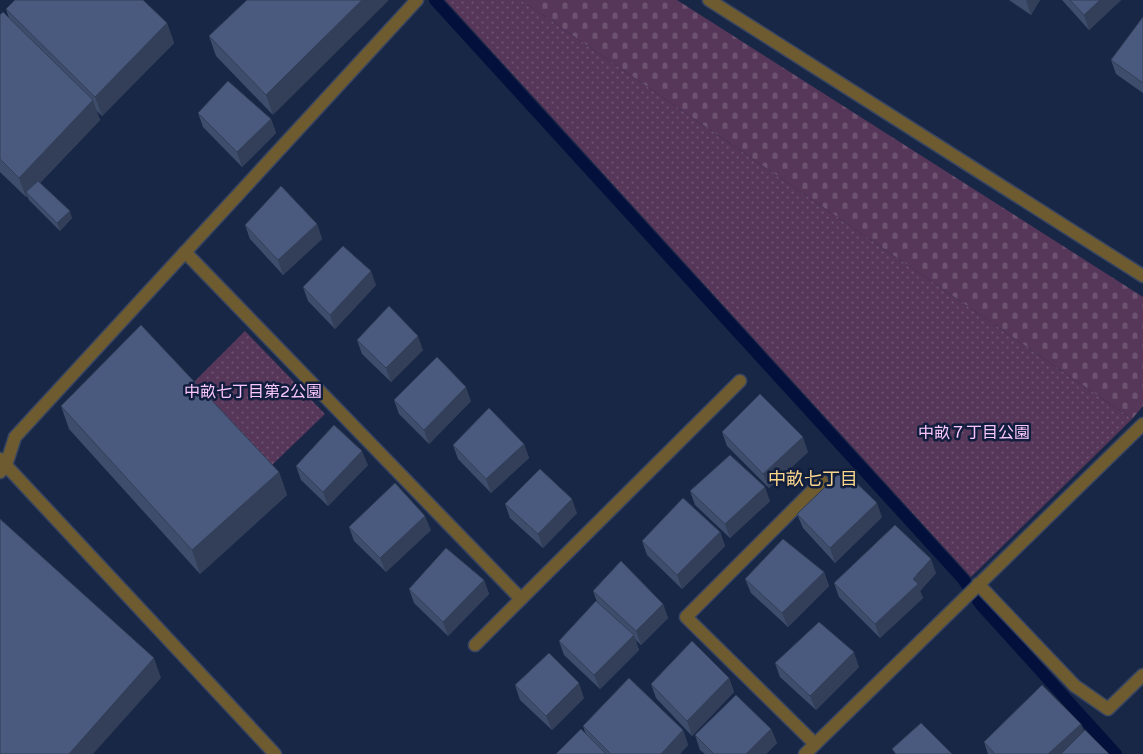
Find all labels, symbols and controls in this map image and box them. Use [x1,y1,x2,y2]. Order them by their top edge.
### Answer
park label: 中畝七丁目第2公園 [184,382,322,402]
park label: 中畝７丁目公園 [918,423,1030,443]
district label: 中畝七丁目 [768,468,858,490]

